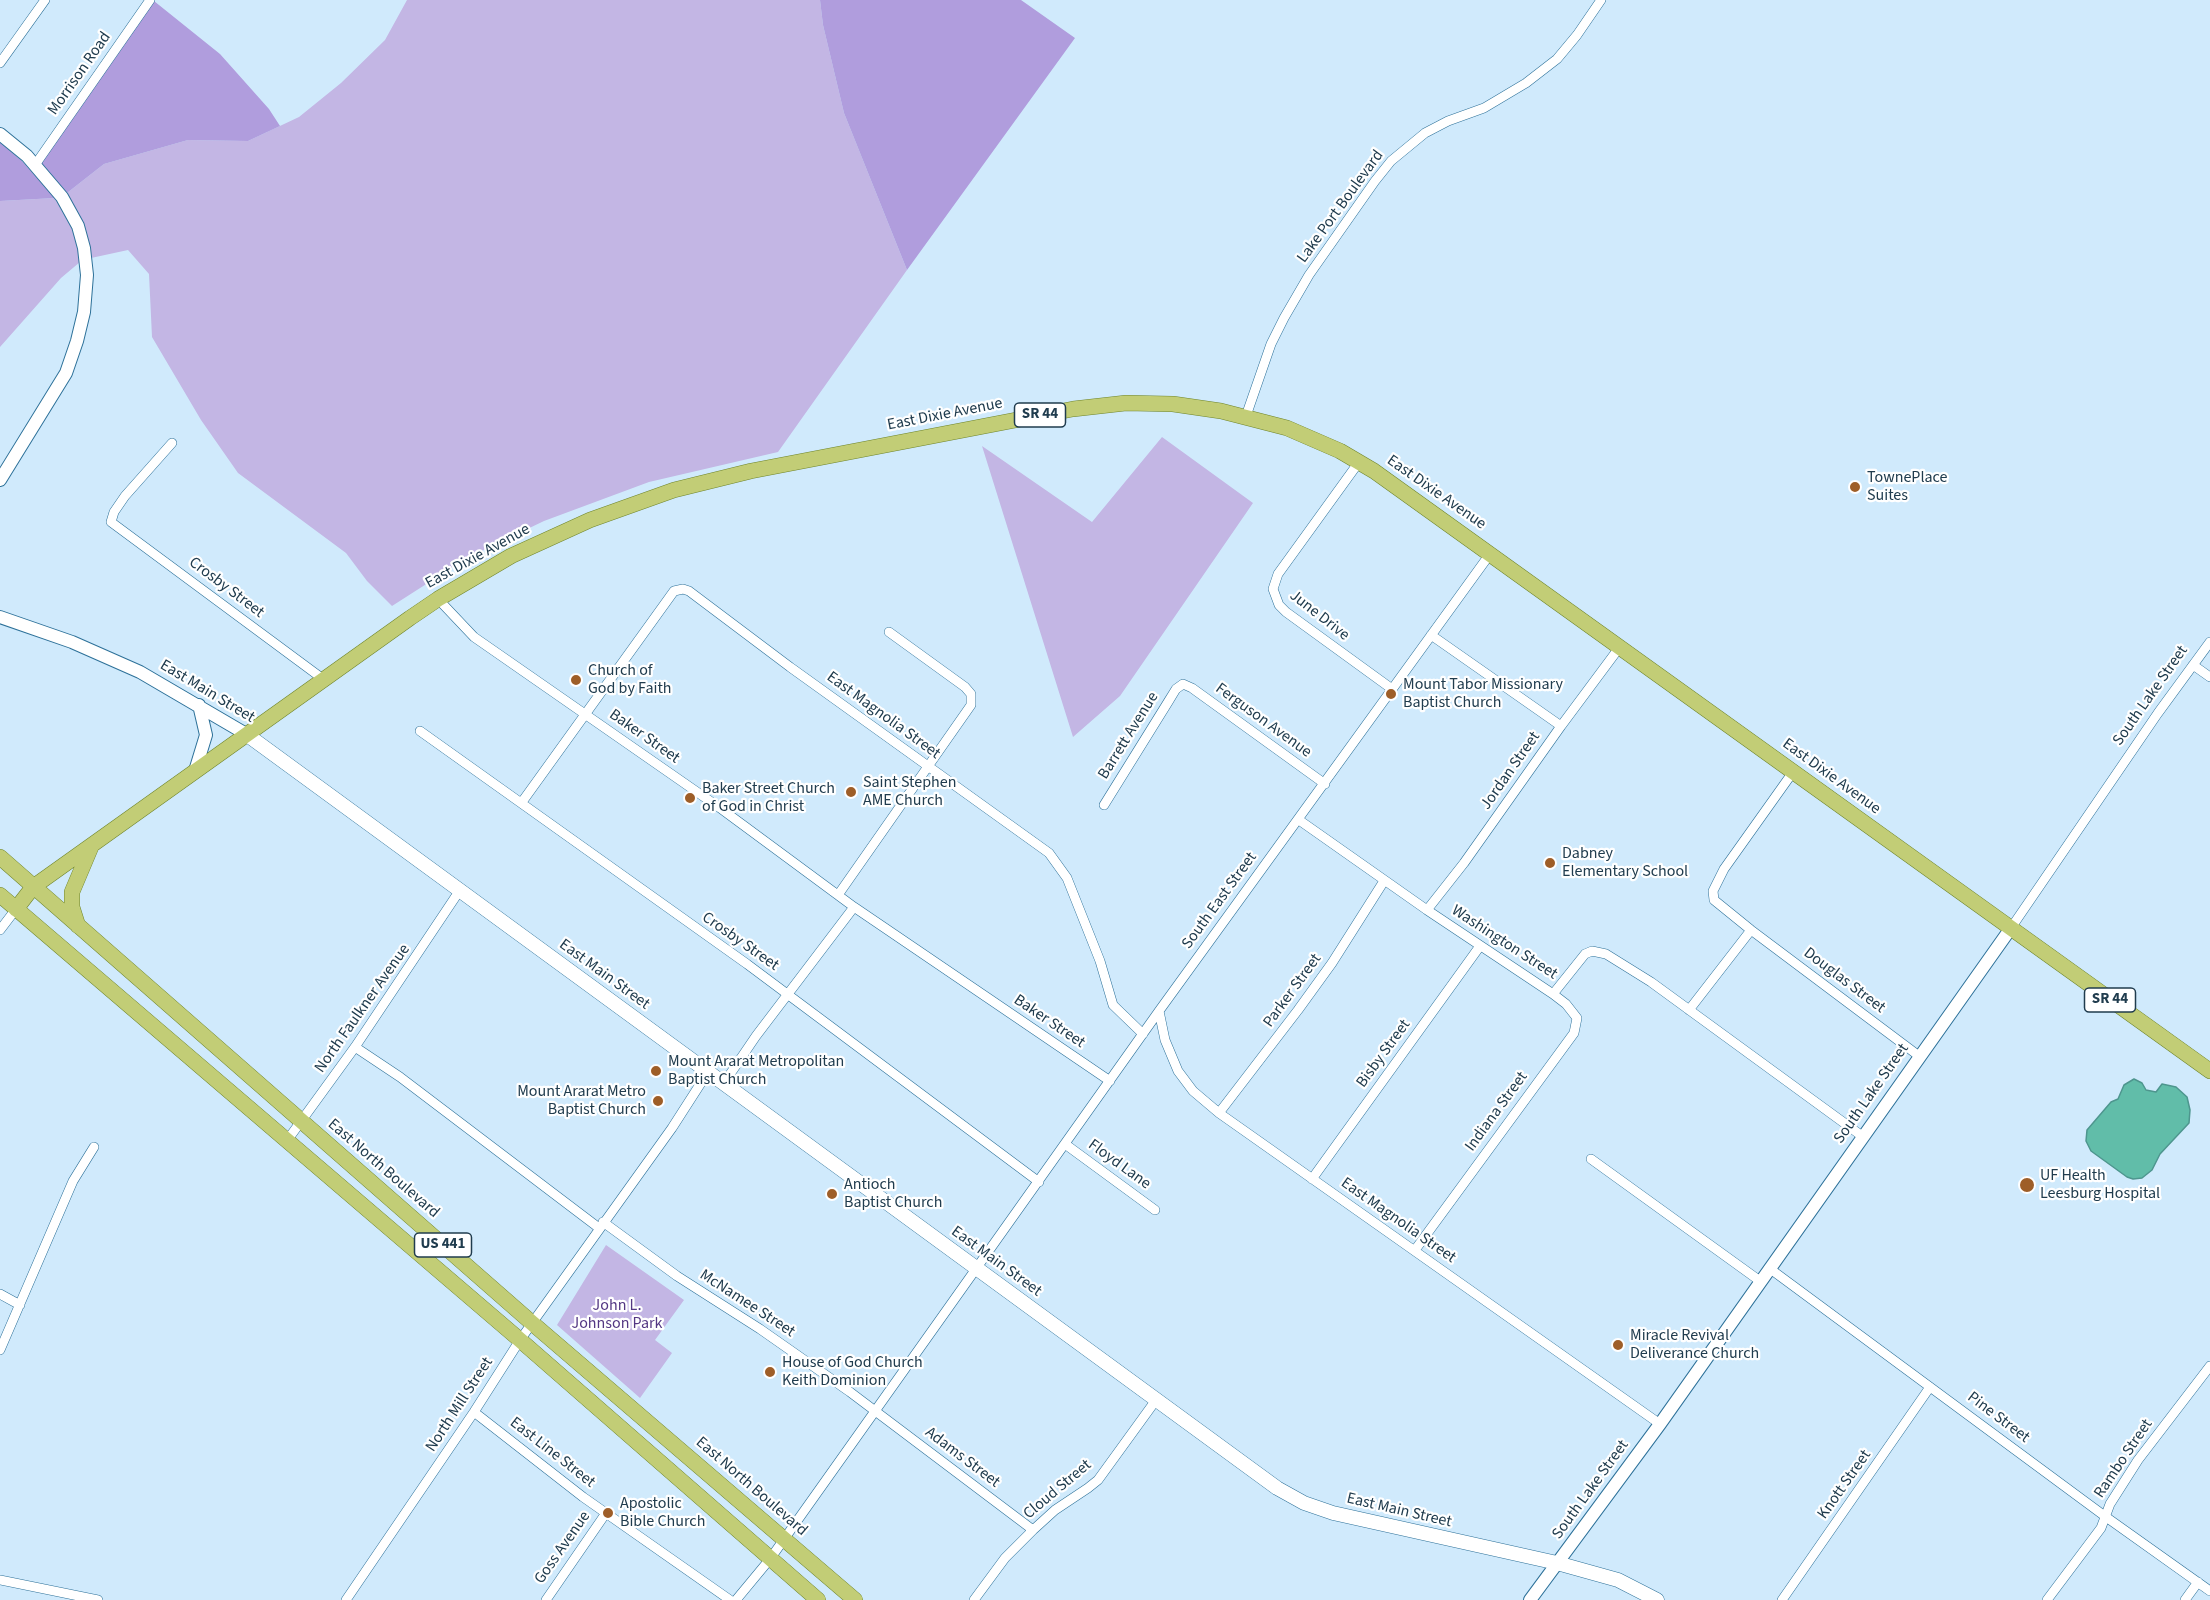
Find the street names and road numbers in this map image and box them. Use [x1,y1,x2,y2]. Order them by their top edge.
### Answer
street label: Morrison Road [44,29,116,119]
street label: Lake Port Boulevard [1294,147,1388,267]
street label: East Dixie Avenue [886,394,1004,436]
road number: SR 44 [1014,403,1066,427]
street label: East Dixie Avenue [1383,452,1489,534]
street label: East Dixie Avenue [422,520,534,594]
street label: Crosby Street [185,553,267,623]
street label: June Drive [1285,587,1353,645]
street label: South Lake Street [2109,642,2193,750]
street label: East Main Street [156,656,258,728]
street label: East Magnolia Street [822,668,944,764]
street label: Ferguson Avenue [1211,680,1315,762]
street label: Barrett Avenue [1095,689,1163,783]
street label: Baker Street [605,706,683,768]
street label: Jordan Street [1477,728,1545,814]
street label: East Dixie Avenue [1778,735,1884,819]
street label: South East Street [1178,849,1262,953]
street label: Washington Street [1447,902,1561,984]
street label: Crosby Street [698,908,782,976]
street label: East Main Street [555,936,653,1014]
street label: North Faulkner Avenue [311,941,415,1077]
street label: Douglas Street [1799,944,1889,1018]
street label: Parker Street [1260,950,1326,1032]
road number: SR 44 [2084,988,2136,1012]
street label: Baker Street [1010,991,1088,1053]
street label: Bisby Street [1353,1016,1415,1092]
street label: South Lake Street [1830,1040,1914,1148]
street label: Indiana Street [1462,1068,1532,1156]
street label: East North Boulevard [323,1115,443,1223]
street label: Floyd Lane [1084,1136,1154,1194]
street label: East Magnolia Street [1337,1174,1459,1268]
street label: East Main Street [947,1223,1045,1301]
road number: US 441 [414,1233,472,1257]
street label: McNamee Street [696,1266,798,1342]
street label: North Mill Street [422,1354,498,1456]
street label: Pine Street [1963,1388,2033,1448]
street label: East Line Street [505,1414,599,1492]
street label: Rambo Street [2091,1416,2157,1502]
street label: Adams Street [921,1424,1003,1492]
street label: East North Boulevard [691,1433,811,1541]
street label: South Lake Street [1549,1437,1633,1543]
street label: Knott Street [1814,1447,1876,1523]
street label: Cloud Street [1020,1456,1096,1524]
street label: East Main Street [1345,1490,1453,1532]
street label: Goss Avenue [531,1508,595,1588]

